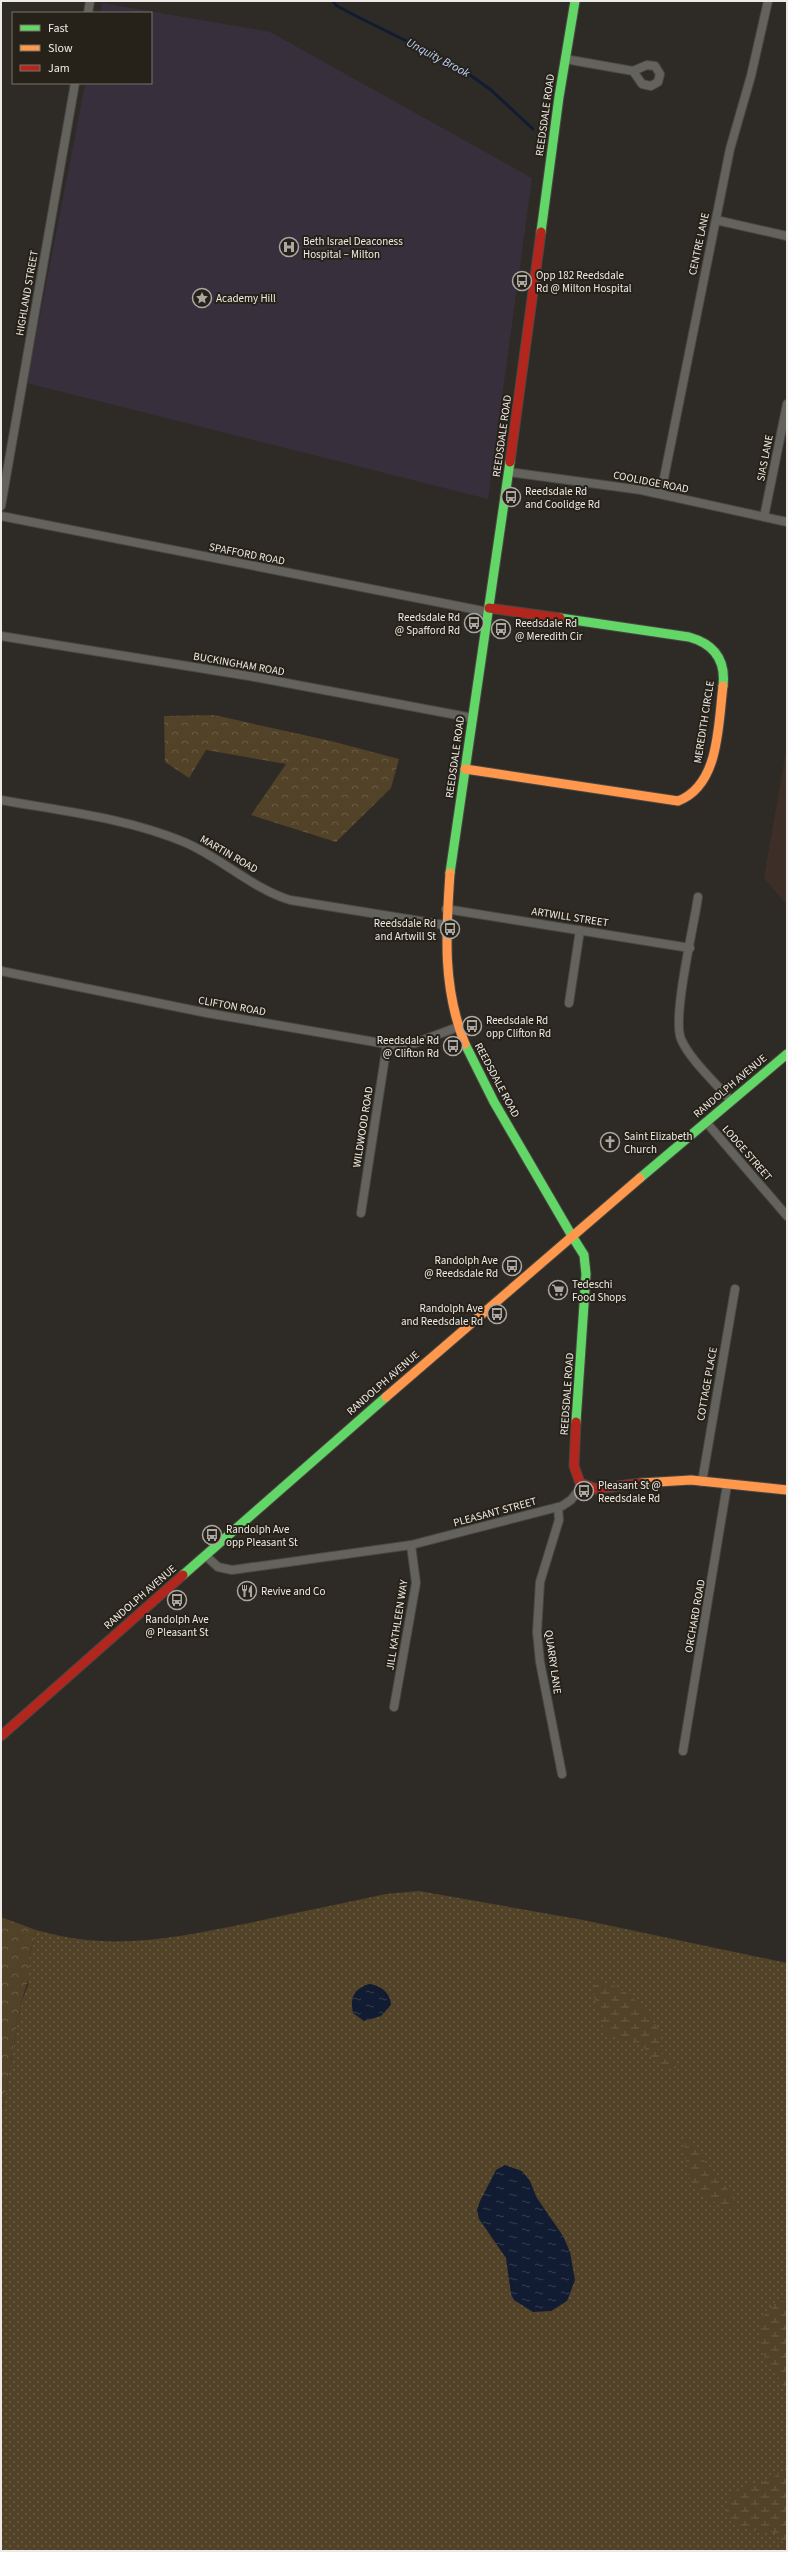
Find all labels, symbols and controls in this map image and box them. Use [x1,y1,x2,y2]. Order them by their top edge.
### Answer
legend [12,12,152,84]
text: Fast [48,20,68,37]
water label: Unquity Brook [403,34,473,82]
text: Slow [48,40,73,57]
text: Jam [48,60,70,77]
street label: REEDSDALE ROAD [532,73,558,157]
street label: CENTRE LANE [685,211,713,277]
place label: Beth Israel Deaconess Hospital – Milton [303,234,403,262]
hospital icon: Beth Israel Deaconess Hospital – Milton [278,236,300,258]
street label: HIGHLAND STREET [12,249,42,337]
place label: Opp 182 Reedsdale Rd @ Milton Hospital [536,268,632,296]
bus stop icon: Opp 182 Reedsdale Rd @ Milton Hospital [511,270,533,292]
place icon: Academy Hill [191,287,213,309]
place label: Academy Hill [216,291,276,306]
street label: REEDSDALE ROAD [489,394,515,478]
street label: SIAS LANE [753,433,777,483]
street label: COOLIDGE ROAD [612,467,690,497]
place label: Reedsdale Rd and Coolidge Rd [525,484,600,512]
bus stop icon: Reedsdale Rd and Coolidge Rd [500,486,522,508]
street label: SPAFFORD ROAD [208,539,286,569]
place label: Reedsdale Rd @ Spafford Rd [395,610,460,638]
bus stop icon: Reedsdale Rd @ Spafford Rd [463,612,485,634]
place label: Reedsdale Rd @ Meredith Cir [515,616,583,644]
bus stop icon: Reedsdale Rd @ Meredith Cir [490,618,512,640]
street label: BUCKINGHAM ROAD [192,649,286,679]
street label: MEREDITH CIRCLE [690,679,718,764]
street label: REEDSDALE ROAD [442,715,468,799]
street label: MARTIN ROAD [197,831,261,877]
street label: ARTWILL STREET [530,904,610,931]
place label: Reedsdale Rd and Artwill St [374,916,436,944]
bus stop icon: Reedsdale Rd and Artwill St [439,918,461,940]
street label: CLIFTON ROAD [197,993,267,1019]
place label: Reedsdale Rd opp Clifton Rd [486,1013,551,1041]
bus stop icon: Reedsdale Rd opp Clifton Rd [461,1015,483,1037]
place label: Reedsdale Rd @ Clifton Rd [377,1033,439,1061]
bus stop icon: Reedsdale Rd @ Clifton Rd [442,1035,464,1057]
street label: REEDSDALE ROAD [471,1040,523,1120]
street label: RANDOLPH AVENUE [690,1051,770,1121]
street label: WILDWOOD ROAD [349,1085,377,1169]
street label: LODGE STREET [719,1122,775,1184]
place label: Saint Elizabeth Church [624,1129,692,1157]
church icon: Saint Elizabeth Church [599,1131,621,1153]
place label: Randolph Ave @ Reedsdale Rd [424,1253,499,1281]
bus stop icon: Randolph Ave @ Reedsdale Rd [501,1255,523,1277]
place label: Tedeschi Food Shops [572,1277,626,1305]
supermarket icon: Tedeschi Food Shops [547,1279,569,1301]
place label: Randolph Ave and Reedsdale Rd [401,1301,484,1329]
bus stop icon: Randolph Ave and Reedsdale Rd [486,1303,508,1325]
street label: COTTAGE PLACE [693,1346,721,1422]
street label: RANDOLPH AVENUE [344,1347,423,1419]
street label: REEDSDALE ROAD [557,1352,577,1436]
place label: Pleasant St @ Reedsdale Rd [598,1478,661,1506]
bus stop icon: Pleasant St @ Reedsdale Rd [573,1480,595,1502]
street label: PLEASANT STREET [452,1494,538,1530]
place label: Randolph Ave opp Pleasant St [226,1522,298,1550]
bus stop icon: Randolph Ave opp Pleasant St [201,1524,223,1546]
street label: RANDOLPH AVENUE [101,1561,180,1633]
street label: JILL KATHLEEN WAY [382,1578,412,1671]
street label: ORCHARD ROAD [681,1578,709,1654]
restaurant icon: Revive and Co [236,1580,258,1602]
place label: Revive and Co [261,1584,325,1599]
bus stop icon: Randolph Ave @ Pleasant St [166,1589,188,1611]
place label: Randolph Ave @ Pleasant St [145,1612,209,1640]
street label: QUARRY LANE [541,1629,565,1695]

